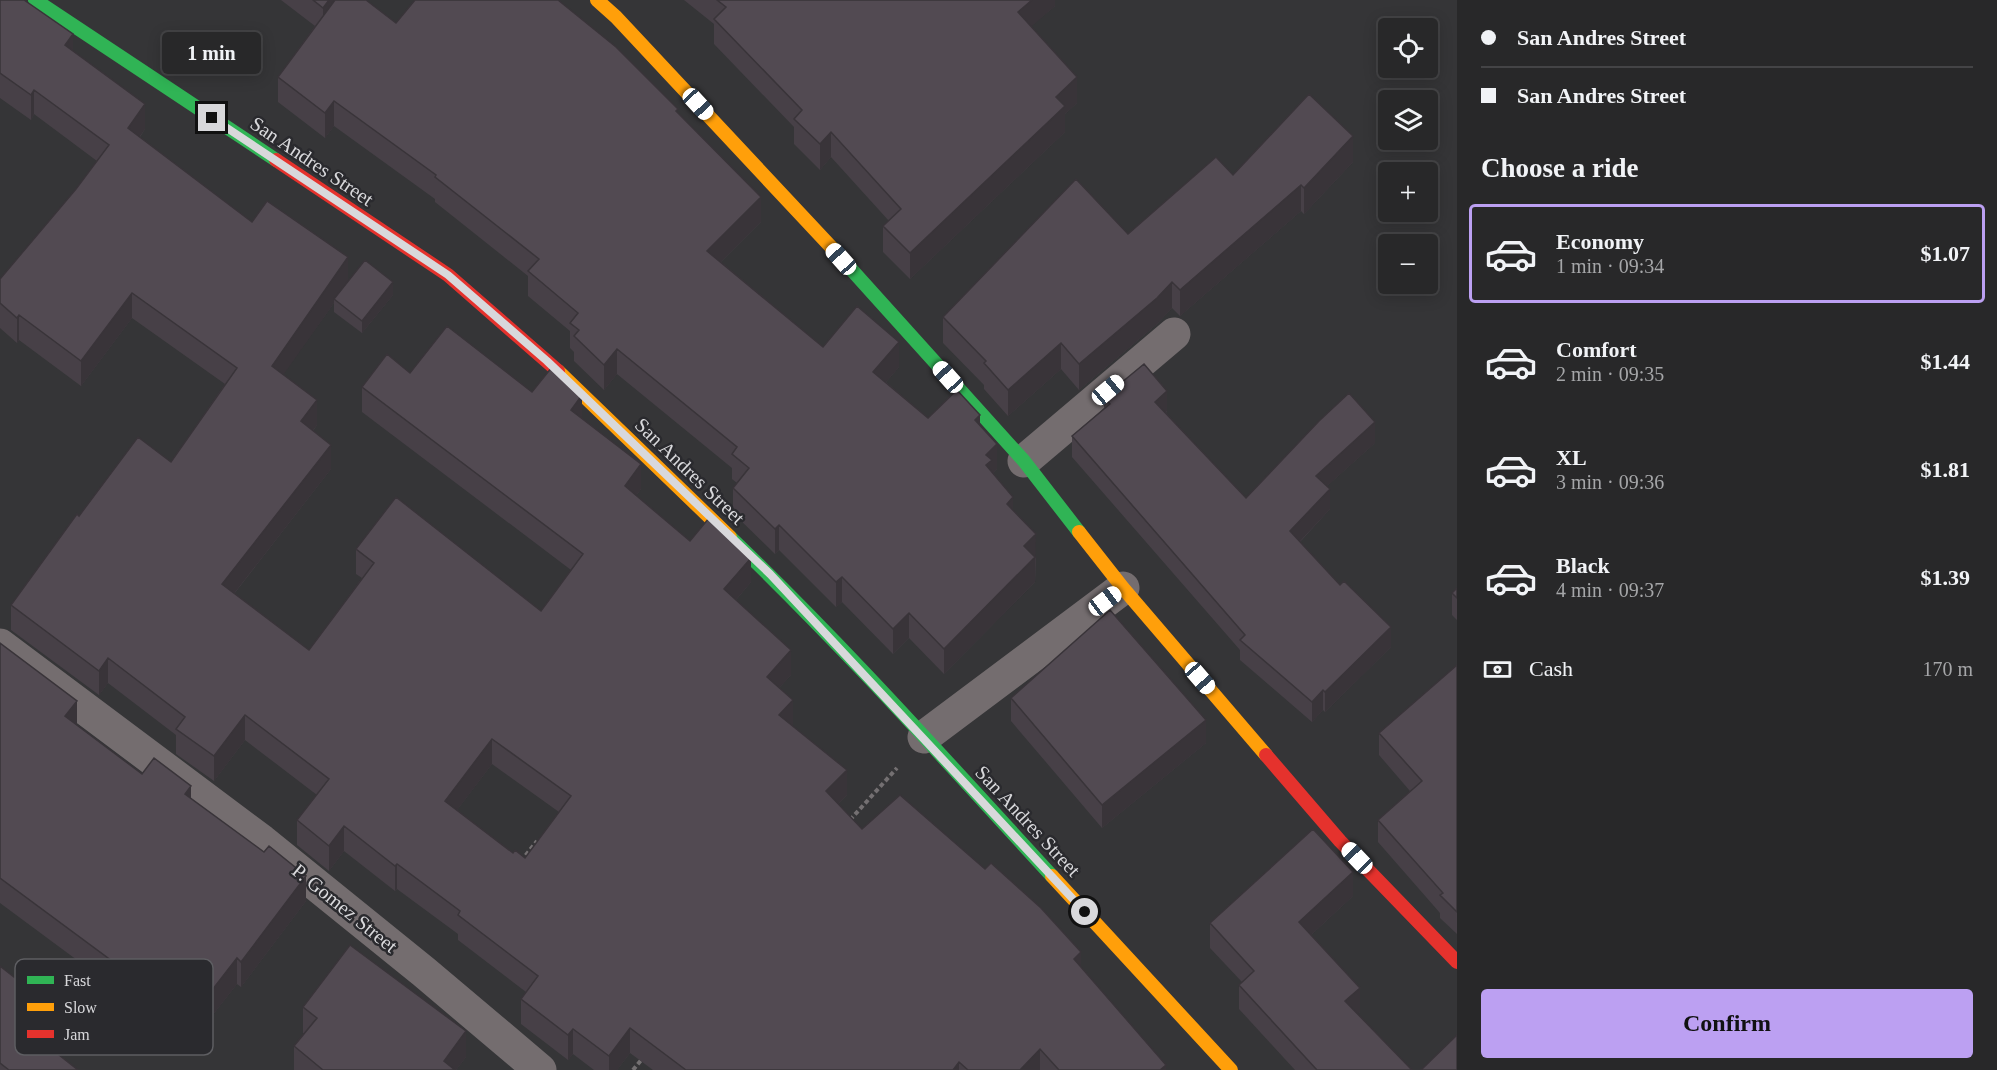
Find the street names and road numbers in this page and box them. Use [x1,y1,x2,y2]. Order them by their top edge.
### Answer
street label: San Andres Street [246,112,378,210]
street label: San Andres Street [631,413,750,529]
street label: San Andres Street [971,761,1085,881]
street label: P. Gomez Street [288,859,402,957]

